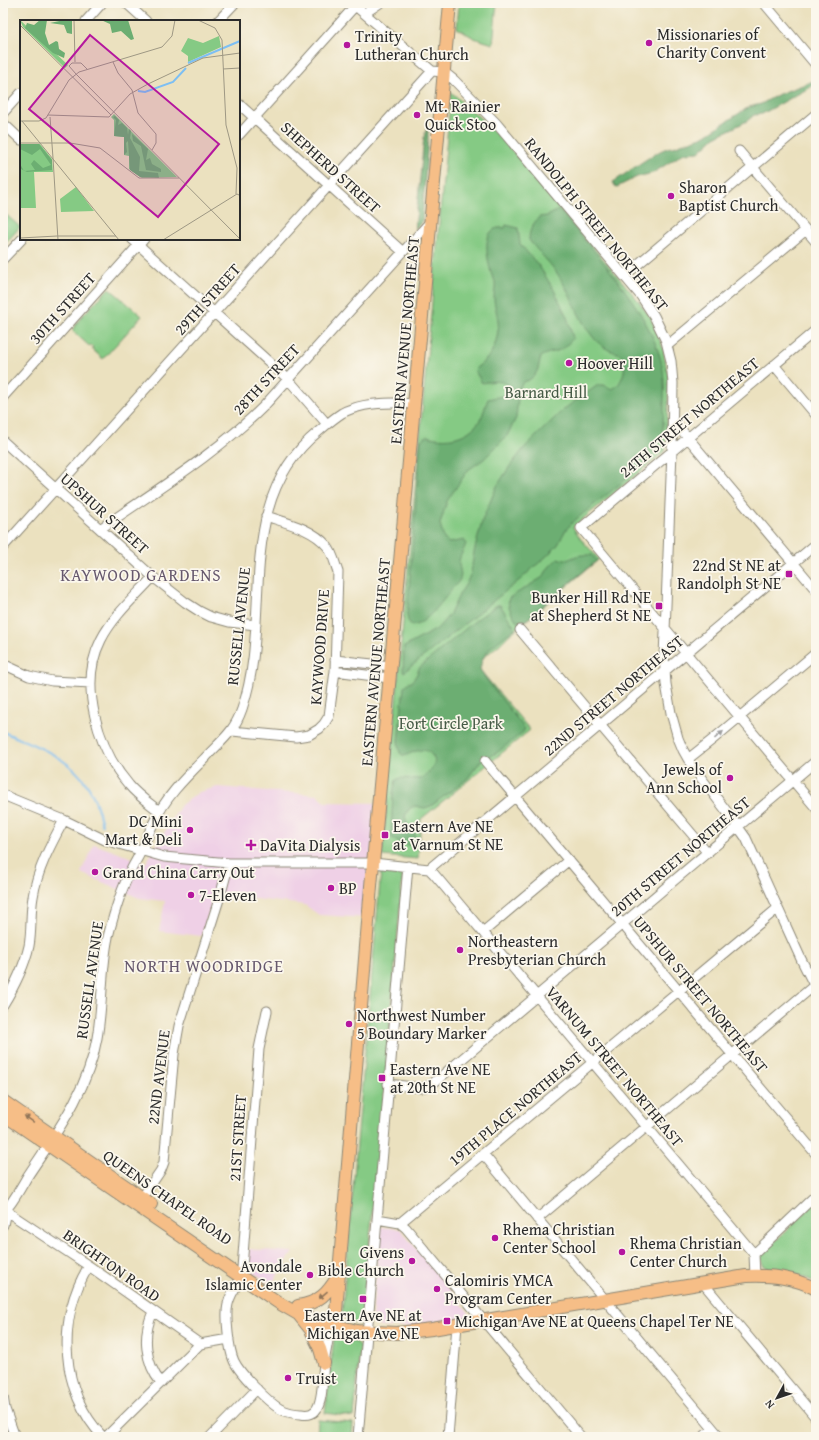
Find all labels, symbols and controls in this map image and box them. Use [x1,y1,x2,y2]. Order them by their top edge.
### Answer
inset map [20,20,240,240]
place label: Missionaries of Charity Convent [657,22,766,64]
place label: Trinity Lutheran Church [355,24,469,66]
marker: Missionaries of Charity Convent [644,38,654,48]
marker: Trinity Lutheran Church [342,40,352,50]
place label: Mt. Rainier Quick Stoo [425,94,500,136]
marker: Mt. Rainier Quick Stoo [412,110,422,120]
street label: SHEPHERD STREET [276,115,386,219]
street label: RANDOLPH STREET NORTHEAST [519,132,675,316]
place label: Sharon Baptist Church [679,175,778,217]
marker: Sharon Baptist Church [666,191,676,201]
street label: EASTERN AVENUE NORTHEAST [383,235,425,445]
street label: 29TH STREET [168,258,246,340]
street label: 30TH STREET [23,267,101,349]
street label: 28TH STREET [227,338,305,420]
place label: Hoover Hill [577,351,653,375]
street label: 24TH STREET NORTHEAST [614,351,764,483]
marker: Hoover Hill [564,358,574,368]
park label: Barnard Hill [505,380,588,404]
street label: UPSHUR STREET [55,467,155,559]
place label: 22nd St NE at Randolph St NE [677,553,781,595]
street label: EASTERN AVENUE NORTHEAST [354,557,396,767]
district label: KAYWOOD GARDENS [60,562,222,587]
street label: RUSSELL AVENUE [220,566,256,686]
marker: 22nd St NE at Randolph St NE [784,569,794,579]
place label: Bunker Hill Rd NE at Shepherd St NE [531,585,651,627]
street label: KAYWOOD DRIVE [303,588,335,706]
marker: Bunker Hill Rd NE at Shepherd St NE [654,601,664,611]
street label: 22ND STREET NORTHEAST [537,629,689,761]
park label: Fort Circle Park [399,711,504,735]
one-way arrow [713,730,724,739]
place label: Jewels of Ann School [646,757,724,799]
marker: Jewels of Ann School [725,773,735,783]
street label: 20TH STREET NORTHEAST [605,790,755,922]
place label: DC Mini Mart & Deli [105,809,183,851]
place label: Eastern Ave NE at Varnum St NE [393,814,503,856]
marker: DC Mini Mart & Deli [185,825,195,835]
marker: Eastern Ave NE at Varnum St NE [380,830,390,840]
place label: DaVita Dialysis [260,833,360,857]
marker: DaVita Dialysis [245,839,257,851]
place label: Grand China Carry Out [103,860,255,884]
marker: Grand China Carry Out [90,867,100,877]
place label: BP [339,876,357,900]
place label: 7-Eleven [199,883,256,907]
marker: BP [326,883,336,893]
marker: 7-Eleven [186,890,196,900]
street label: UPSHUR STREET NORTHEAST [628,910,774,1078]
street label: RUSSELL AVENUE [69,920,109,1040]
place label: Northeastern Presbyterian Church [468,929,606,971]
marker: Northeastern Presbyterian Church [455,945,465,955]
district label: NORTH WOODRIDGE [124,953,284,978]
street label: VARNUM STREET NORTHEAST [540,980,690,1152]
place label: Northwest Number 5 Boundary Marker [357,1003,487,1045]
marker: Northwest Number 5 Boundary Marker [344,1019,354,1029]
street label: 22ND AVENUE [140,1028,176,1126]
street label: 19TH PLACE NORTHEAST [443,1045,587,1171]
place label: Eastern Ave NE at 20th St NE [390,1057,490,1099]
marker: Eastern Ave NE at 20th St NE [377,1073,387,1083]
street label: 21ST STREET [222,1094,252,1182]
one-way arrow [23,1115,34,1123]
street label: QUEENS CHAPEL ROAD [98,1143,238,1251]
place label: Rhema Christian Center School [503,1217,615,1259]
street label: BRIGHTON ROAD [59,1223,166,1308]
place label: Rhema Christian Center Church [630,1231,742,1273]
marker: Rhema Christian Center School [490,1233,500,1243]
place label: Givens Bible Church [318,1240,404,1282]
marker: Rhema Christian Center Church [617,1247,627,1257]
place label: Avondale Islamic Center [206,1254,302,1296]
marker: Givens Bible Church [407,1256,417,1266]
place label: Calomiris YMCA Program Center [445,1268,553,1310]
marker: Avondale Islamic Center [305,1270,315,1280]
marker: Calomiris YMCA Program Center [432,1284,442,1294]
one-way arrow [318,1291,328,1300]
marker: Eastern Ave NE at Michigan Ave NE [358,1294,368,1304]
place label: Eastern Ave NE at Michigan Ave NE [304,1303,422,1345]
place label: Michigan Ave NE at Queens Chapel Ter NE [455,1309,734,1333]
marker: Michigan Ave NE at Queens Chapel Ter NE [442,1316,452,1326]
place label: Truist [296,1366,337,1390]
marker: Truist [283,1373,293,1383]
north arrow [757,1378,797,1418]
text: N [760,1396,778,1412]

